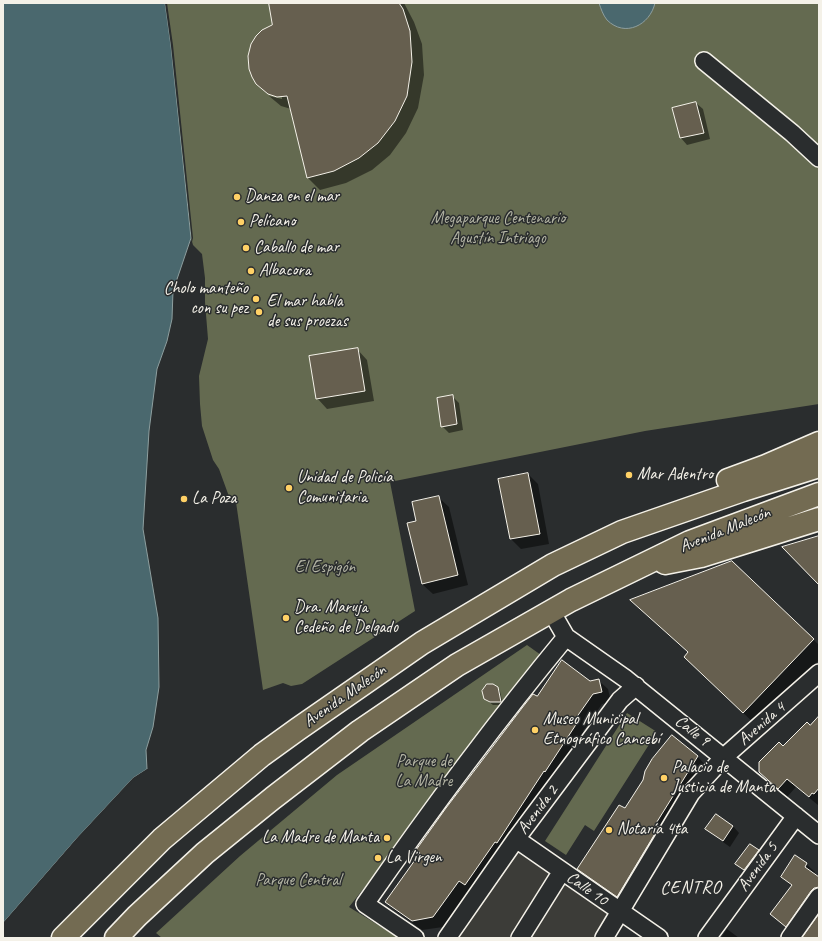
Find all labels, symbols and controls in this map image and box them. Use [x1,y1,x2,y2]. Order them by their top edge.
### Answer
place label: Danza en el mar [245,187,339,207]
marker: Danza en el mar [232,192,242,202]
park label: Megaparque Centenario Agustín Intriago [431,209,565,249]
place label: Pelícano [249,212,295,232]
marker: Pelícano [236,217,246,227]
place label: Caballo de mar [254,238,339,258]
marker: Caballo de mar [241,243,251,253]
place label: Albacora [259,261,311,281]
marker: Albacora [246,266,256,276]
place label: Cholo manteño con su pez [164,279,248,319]
place label: El mar habla de sus proezas [267,292,348,332]
marker: Cholo manteño con su pez [251,294,261,304]
marker: El mar habla de sus proezas [254,307,264,317]
place label: Mar Adentro [637,465,713,485]
place label: Unidad de Policía Comunitaria [297,468,393,508]
marker: Mar Adentro [624,470,634,480]
marker: Unidad de Policía Comunitaria [284,483,294,493]
place label: La Poza [192,489,236,509]
marker: La Poza [179,494,189,504]
street label: Avenida Malecón [677,503,773,557]
park label: El Espigón [295,558,355,578]
place label: Dra. Maruja Cedeño de Delgado [294,598,398,638]
marker: Dra. Maruja Cedeño de Delgado [281,613,291,623]
street label: Avenida Malecón [300,660,390,732]
street label: Avenida 4 [734,698,790,750]
place label: Museo Municipal Etnográfico Cancebí [543,710,660,750]
street label: Calle 9 [671,711,713,751]
marker: Museo Municipal Etnográfico Cancebí [530,725,540,735]
park label: Parque de La Madre [396,752,452,792]
place label: Palacio de Justicia de Manta [672,758,775,798]
marker: Palacio de Justicia de Manta [659,773,669,783]
street label: Avenida 2 [513,782,563,838]
place label: Notaría 4ta [617,820,687,840]
marker: Notaría 4ta [604,825,614,835]
place label: La Madre de Manta [262,828,379,848]
marker: La Madre de Manta [382,833,392,843]
street label: Avenida 5 [733,838,783,896]
place label: La Virgen [386,848,442,868]
marker: La Virgen [373,853,383,863]
street label: Calle 10 [562,867,612,911]
park label: Parque Central [255,871,341,891]
district label: CENTRO [661,877,721,899]

